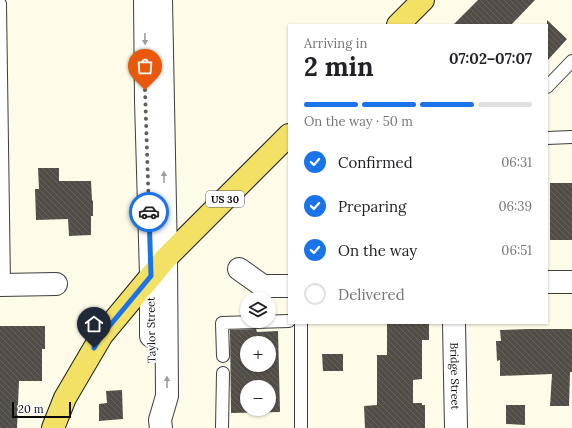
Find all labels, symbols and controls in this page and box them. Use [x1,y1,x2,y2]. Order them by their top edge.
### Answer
one-way arrow [142,33,148,46]
text: Arriving in [304,35,367,52]
pin [128,49,162,90]
text: 07:02–07:07 [449,49,532,68]
text: 2 min [304,50,374,83]
icon: bag [134,55,156,77]
text: On the way · 50 m [304,113,413,130]
icon: check [304,151,326,173]
text: Confirmed [338,153,413,172]
text: 06:31 [501,154,532,171]
one-way arrow [161,171,168,183]
road number: US 30 [206,191,244,207]
courier [129,192,169,232]
icon: check [304,195,326,217]
text: Preparing [338,197,406,216]
text: 06:39 [498,198,532,215]
icon: car [138,201,160,223]
icon: check [304,239,326,261]
text: On the way [338,241,417,260]
text: 06:51 [501,242,532,259]
text: Delivered [338,285,405,304]
map controls [240,292,276,416]
button: layers [240,292,276,328]
street label: Taylor Street [143,296,159,363]
pin [77,307,111,348]
icon: home [83,313,105,335]
button: + [240,336,276,372]
street label: Bridge Street [447,342,463,411]
one-way arrow [164,375,170,388]
button: − [240,380,276,416]
scale bar [12,400,71,419]
text: 20 m [18,402,43,416]

